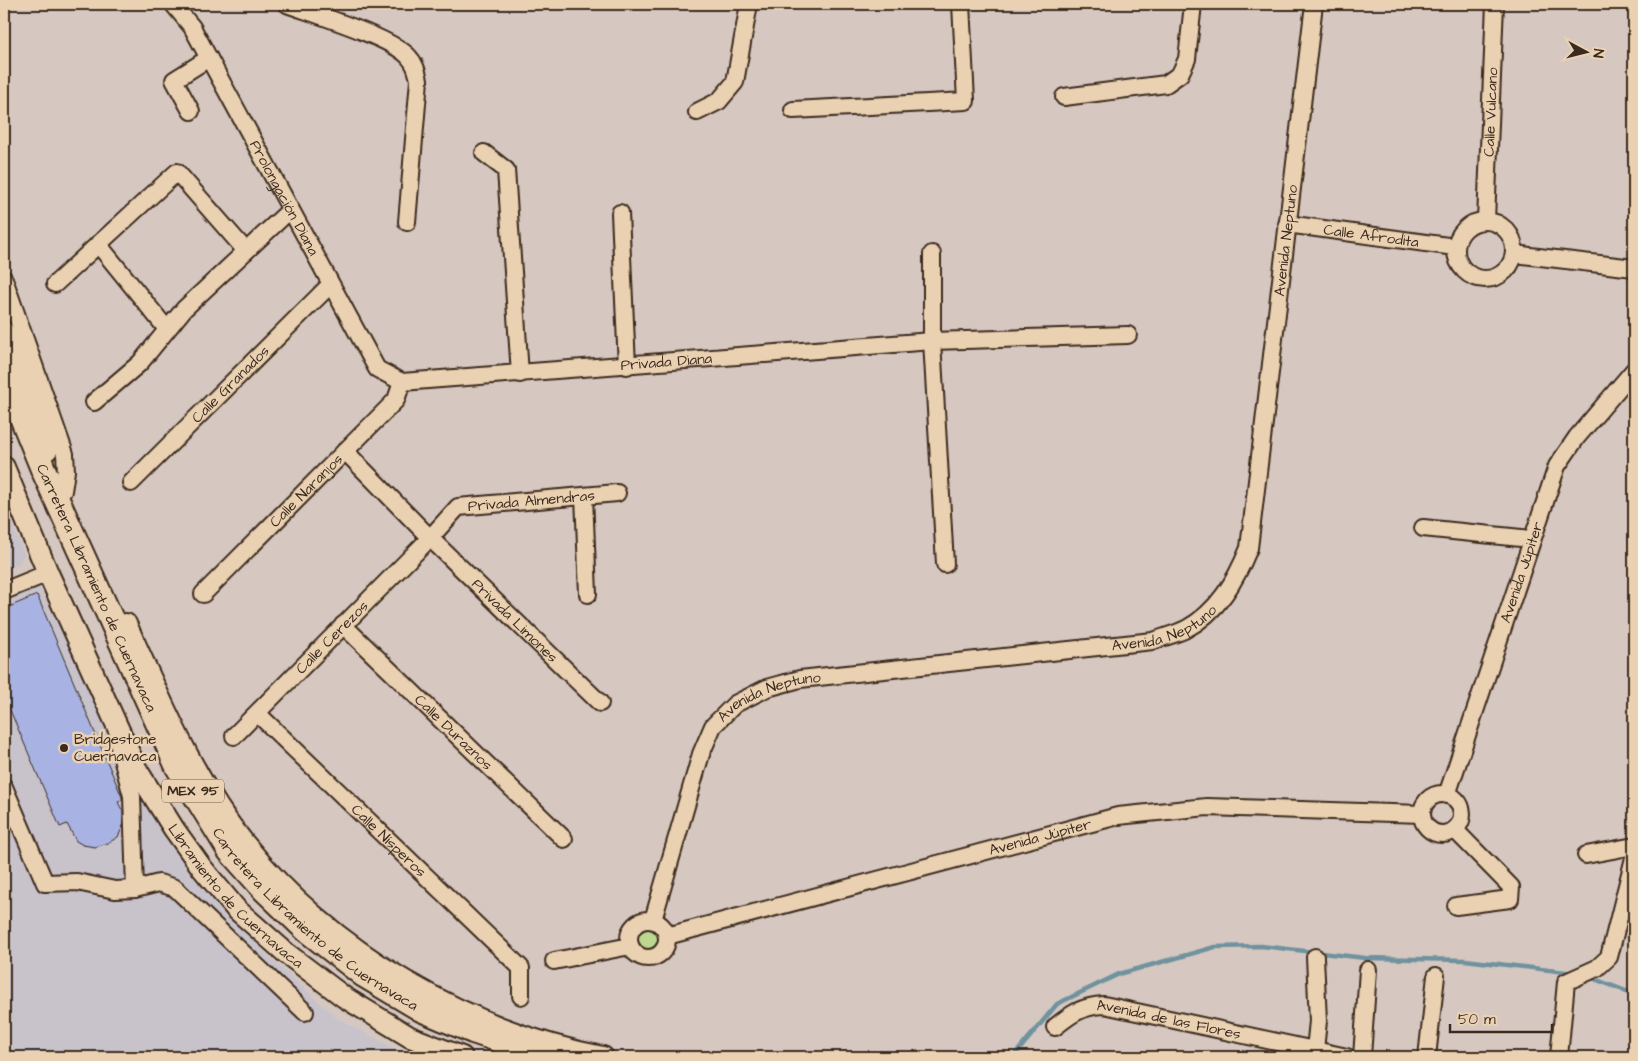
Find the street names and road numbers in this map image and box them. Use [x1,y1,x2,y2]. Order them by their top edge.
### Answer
street label: Calle Vulcano [1478,66,1503,157]
street label: Prolongación Diana [245,136,324,260]
street label: Avenida Neptuno [1269,183,1303,297]
street label: Calle Afrodita [1322,219,1421,252]
street label: Calle Granados [187,340,274,428]
street label: Privada Diana [620,348,713,376]
street label: Calle Naranjos [265,449,348,532]
street label: Carretera Libramiento de Cuernavaca [31,460,162,716]
street label: Privada Almendras [467,484,596,517]
street label: Avenida Júpiter [1495,519,1548,625]
street label: Privada Limones [467,574,563,668]
street label: Calle Cerezos [291,595,373,679]
street label: Avenida Neptuno [1111,599,1222,656]
street label: Avenida Neptuno [712,666,822,727]
street label: Calle Duraznos [410,689,498,775]
road number: MEX 95 [162,779,224,802]
street label: Calle Nísperos [347,799,431,882]
street label: Avenida Júpiter [986,813,1094,860]
street label: Libramiento de Cuernavaca [163,819,308,973]
street label: Carretera Libramiento de Cuernavaca [207,824,423,1016]
street label: Avenida de las Flores [1096,994,1243,1045]

